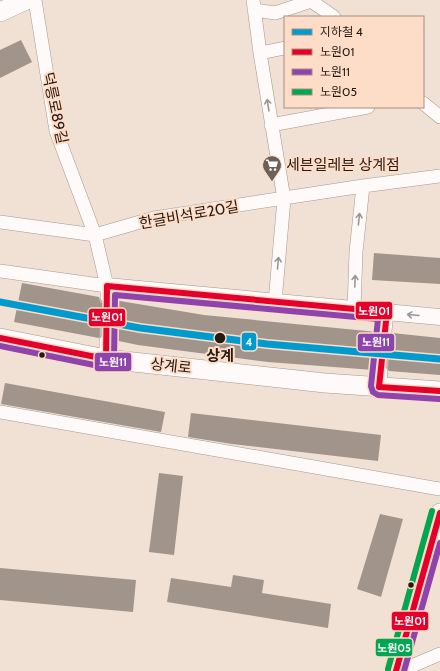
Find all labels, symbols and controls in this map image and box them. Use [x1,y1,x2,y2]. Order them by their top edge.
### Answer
legend [284,16,424,108]
text: 지하철 4 [320,24,363,39]
text: 노원01 [320,44,354,59]
text: 노원11 [320,64,350,79]
street label: 덕릉로89길 [39,71,71,145]
text: 노원05 [320,84,357,99]
one-way arrow [264,99,272,112]
supermarket icon: 세븐일레븐 상계점 [261,154,283,182]
place label: 세븐일레븐 상계점 [286,156,400,174]
street label: 한글비석로20길 [138,197,240,233]
one-way arrow [356,213,363,226]
one-way arrow [275,257,282,270]
one-way arrow [351,275,359,288]
line badge: 노원01 [355,301,393,320]
text: 노원01 [358,304,390,318]
line badge: 노원01 [88,308,126,327]
text: 노원01 [91,310,123,324]
one-way arrow [407,311,420,318]
marker: 상계 [213,331,227,345]
line badge: 4 [241,332,257,351]
line badge: 노원11 [357,333,395,352]
text: 4 [246,335,253,349]
text: 노원11 [362,335,390,349]
place label: 상계 [206,347,234,365]
unlabelled marker [37,350,47,360]
line badge: 노원11 [94,352,132,372]
text: 노원11 [99,355,127,369]
street label: 상계로 [149,355,193,377]
unlabelled marker [406,580,416,590]
line badge: 노원01 [391,611,429,631]
text: 노원01 [394,614,426,628]
line badge: 노원05 [375,638,413,657]
text: 노원05 [377,641,411,655]

